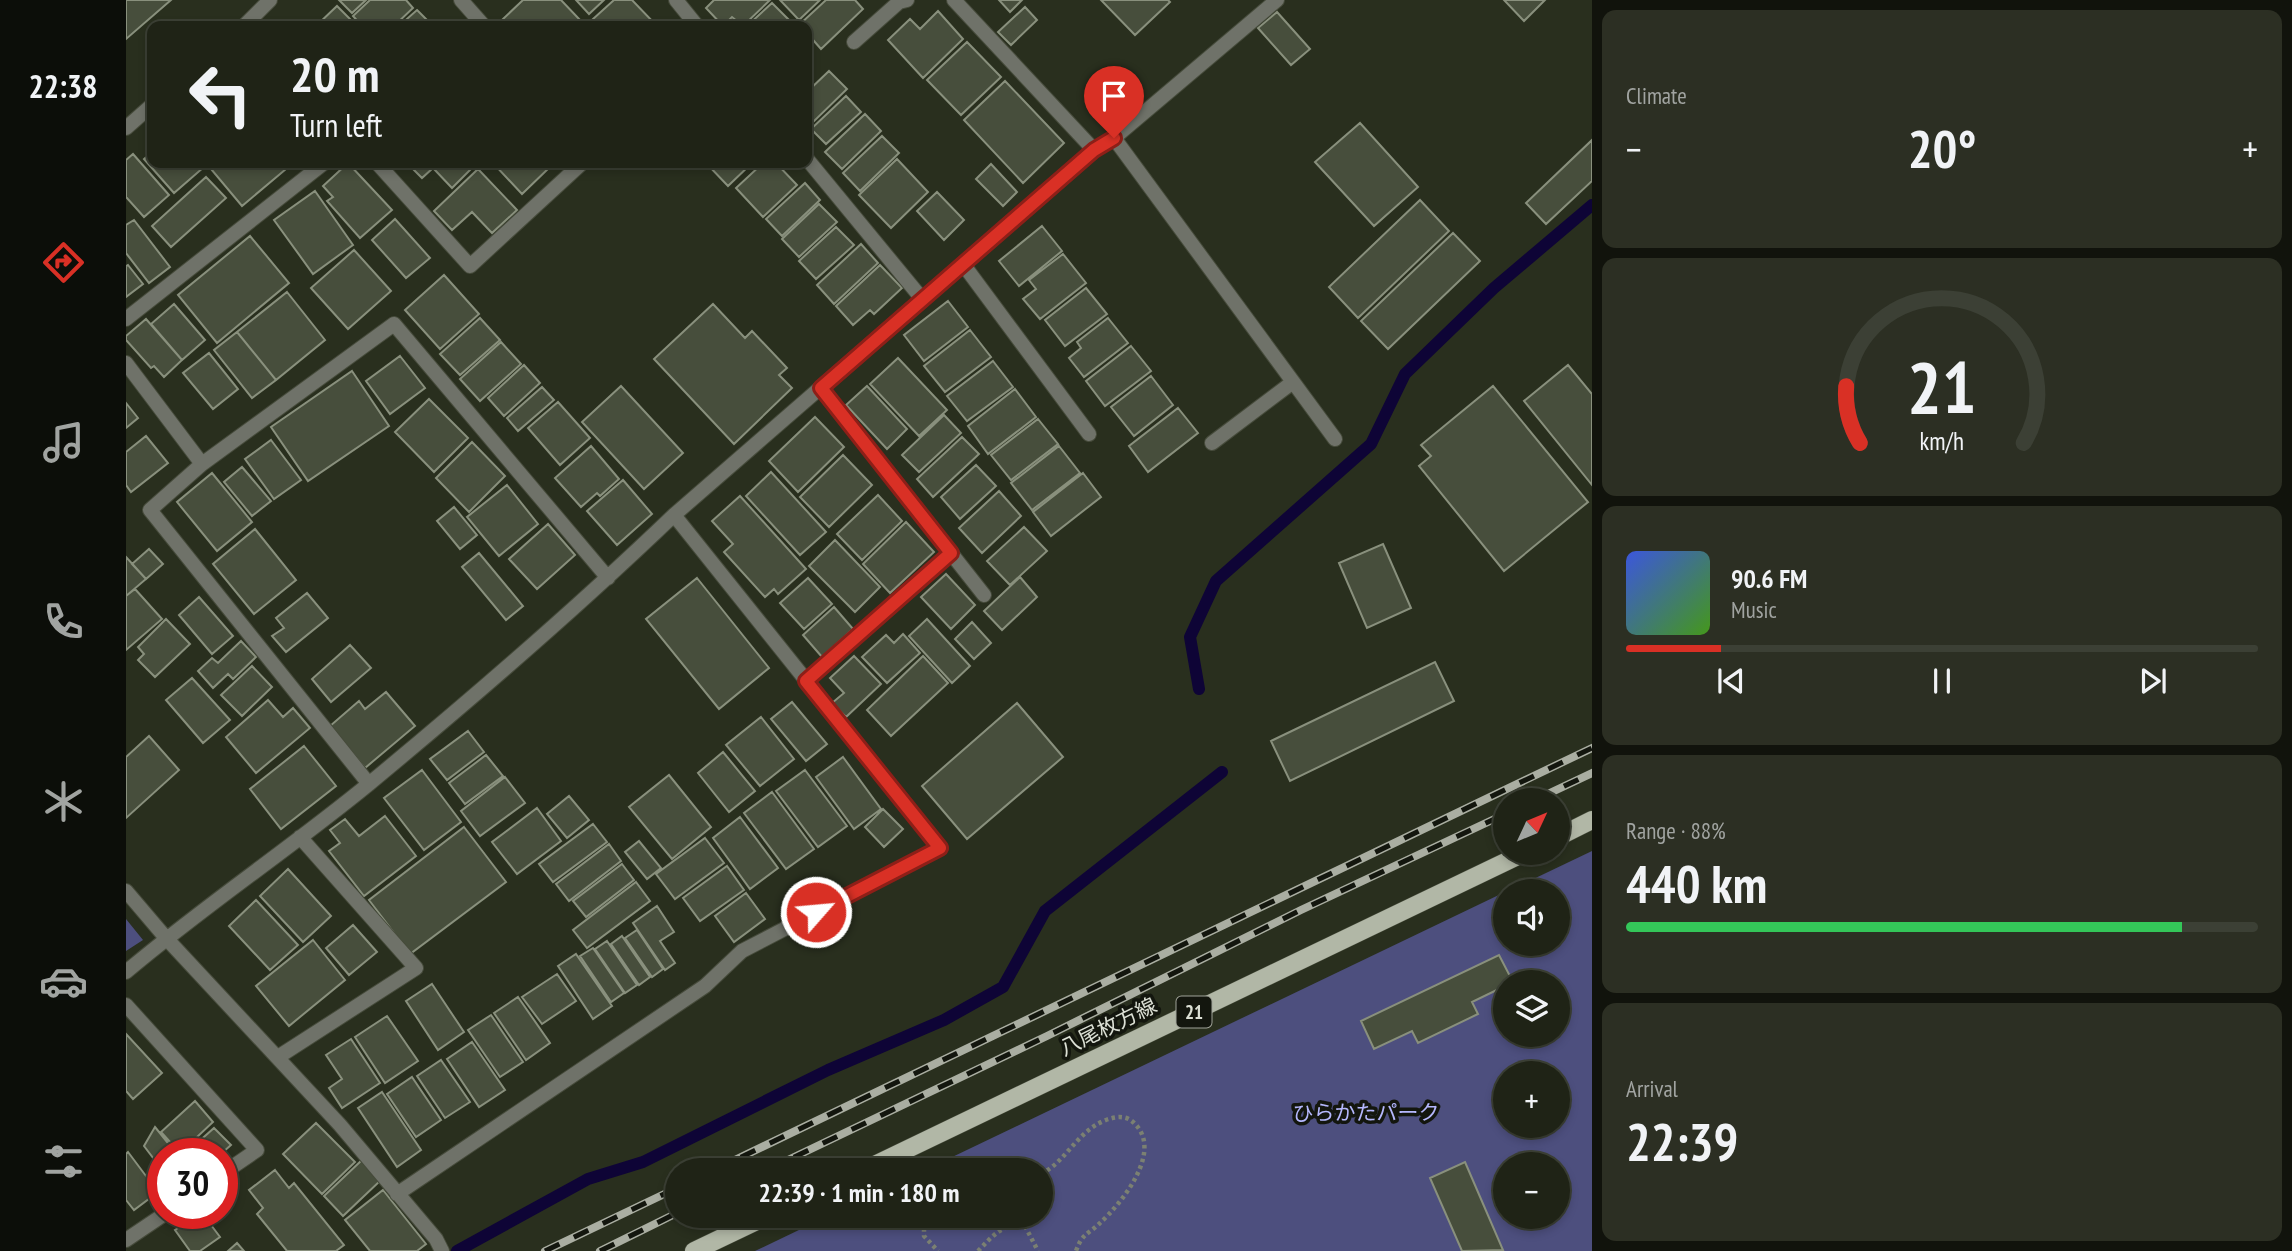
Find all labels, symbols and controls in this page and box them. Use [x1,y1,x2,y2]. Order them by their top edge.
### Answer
text: 20 m [290,42,379,106]
icon: left [175,49,266,140]
text: 22:38 [28,65,98,107]
pin [1084,66,1144,138]
icon: arrive [1095,77,1133,115]
text: Climate [1626,81,1687,110]
text: Turn left [290,104,382,146]
text: 20° [1908,115,1976,182]
text: − [1626,124,1642,173]
text: + [2242,124,2258,173]
icon: directions [39,238,88,287]
text: 21 [1907,340,1977,434]
icon: music [39,418,88,467]
text: km/h [1920,425,1964,457]
text: 90.6 FM [1731,562,1807,595]
text: Music [1731,595,1777,624]
icon: phone [39,597,88,646]
icon: previous [1712,662,1750,700]
icon: pause [1923,662,1961,700]
icon: next [2134,662,2172,700]
icon: climate [39,777,88,826]
north arrow [1493,788,1570,864]
map controls [1493,788,1570,1229]
text: Range · 88% [1626,816,1726,845]
text: 440 km [1626,850,1767,917]
position arrow [779,875,853,949]
button: sound [1493,879,1570,956]
icon: car [39,957,88,1006]
button: layers [1493,970,1570,1047]
street label: 八尾枚方線 [1055,991,1161,1062]
road number: 21 [1176,996,1212,1028]
button: + [1493,1061,1570,1138]
text: Arrival [1626,1074,1678,1103]
park label: ひらかたパーク [1293,1099,1440,1126]
text: 22:39 [1626,1108,1738,1175]
icon: filters [39,1137,88,1186]
speed limit sign: 30 [147,1138,238,1229]
button: − [1493,1152,1570,1229]
text: 22:39 · 1 min · 180 m [759,1176,959,1209]

